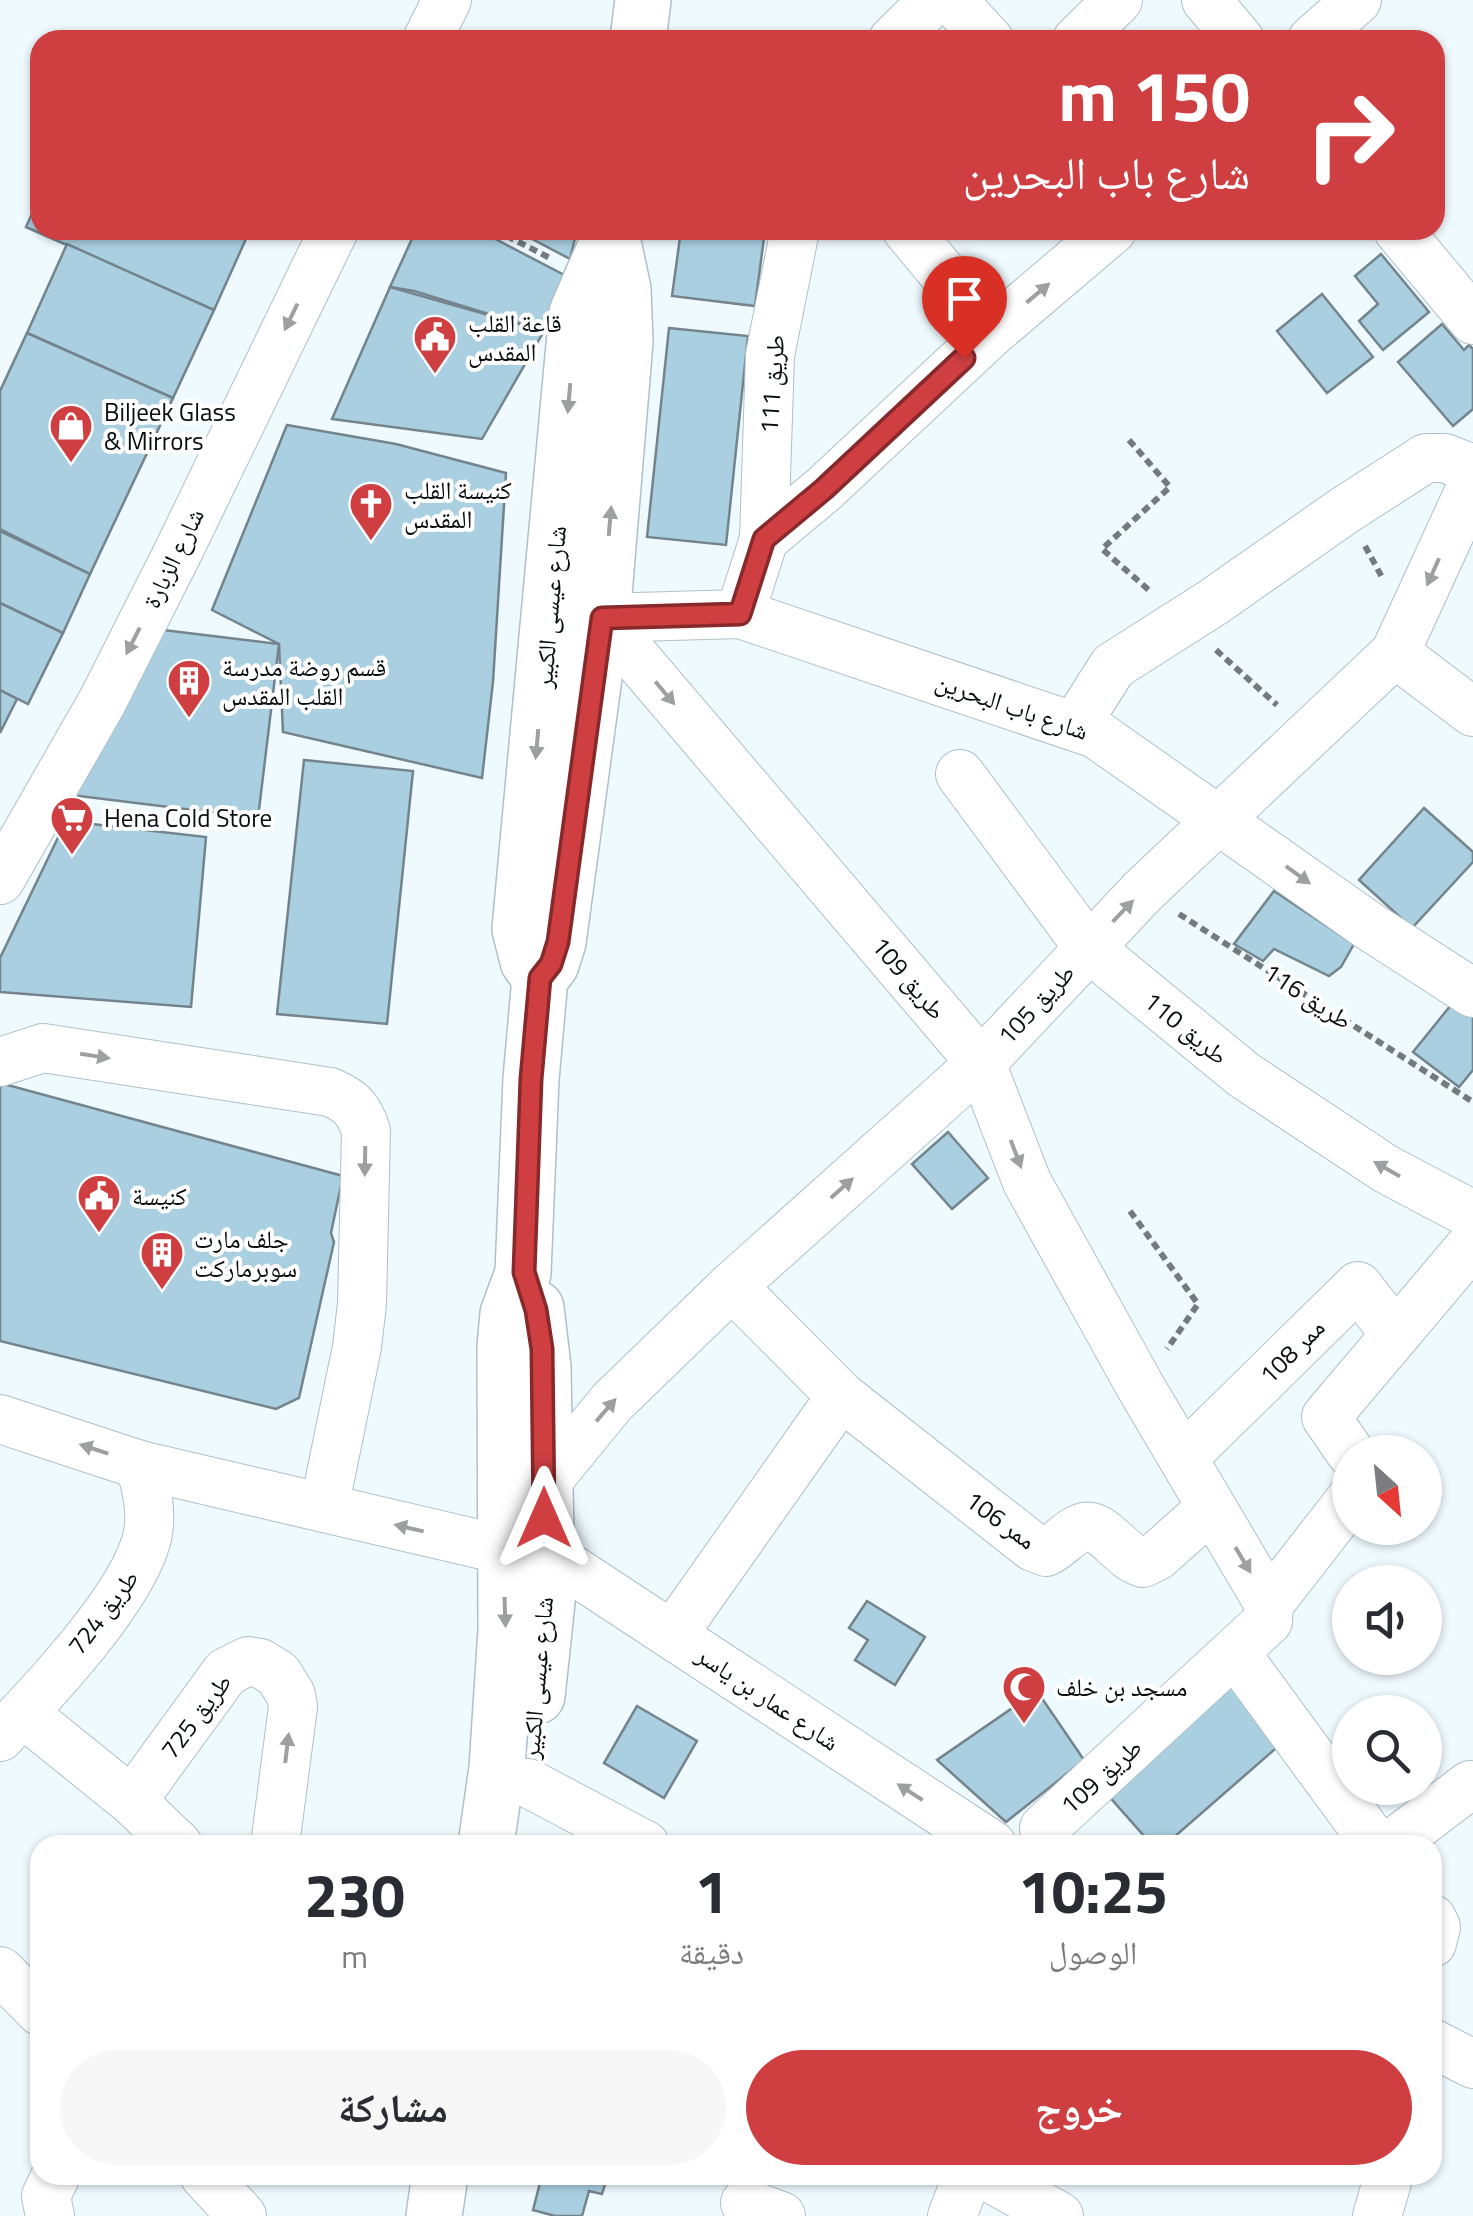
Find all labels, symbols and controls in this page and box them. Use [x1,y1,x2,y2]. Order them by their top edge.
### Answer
text: 150 m [1058,42,1250,148]
icon: right [1285,70,1415,200]
text: شارع باب البحرين [963,138,1250,206]
pin [922,256,1007,359]
icon: arrive [937,271,992,326]
one-way arrow [1026,282,1051,304]
one-way arrow [282,303,299,332]
place label: قاعة القلب المقدس [468,304,562,371]
public building icon: قاعة القلب المقدس [412,314,458,375]
street label: طريق 111 [750,333,794,435]
one-way arrow [561,382,577,414]
place label: Biljeek Glass & Mirrors [104,393,236,460]
shop icon: Biljeek Glass & Mirrors [48,403,94,464]
place label: كنيسة القلب المقدس [404,471,512,538]
church icon: كنيسة القلب المقدس [348,481,394,542]
street label: شارع الزبارة [132,501,214,615]
one-way arrow [602,505,618,537]
street label: شارع عيسى الكبير [524,524,576,691]
one-way arrow [1424,558,1441,587]
one-way arrow [125,627,142,656]
place label: قسم روضة مدرسة القلب المقدس [222,648,386,715]
building icon: قسم روضة مدرسة القلب المقدس [166,658,212,719]
street label: شارع باب البحرين [930,662,1094,750]
one-way arrow [653,680,675,705]
one-way arrow [529,728,545,760]
supermarket icon: Hena Cold Store [49,795,95,856]
place label: Hena Cold Store [104,799,272,837]
one-way arrow [1284,865,1311,884]
one-way arrow [1111,899,1134,923]
street label: طريق 109 [863,928,955,1028]
street label: طريق 116 [1256,953,1360,1039]
street label: طريق 105 [988,955,1084,1053]
street label: طريق 110 [1136,982,1236,1074]
one-way arrow [80,1049,111,1064]
one-way arrow [1009,1139,1025,1169]
one-way arrow [357,1146,373,1178]
one-way arrow [1373,1161,1401,1178]
public building icon: كنيسة [76,1173,122,1234]
place label: كنيسة [132,1177,187,1215]
one-way arrow [829,1177,854,1199]
place label: جلف مارت سوبرماركت [194,1220,297,1287]
building icon: جلف مارت سوبرماركت [139,1230,185,1291]
street label: ممر 108 [1251,1310,1333,1392]
one-way arrow [594,1398,616,1423]
north arrow [1332,1435,1442,1545]
map controls [1332,1435,1442,1805]
one-way arrow [78,1441,108,1456]
position arrow [492,1466,596,1570]
street label: ممر 106 [958,1481,1044,1559]
one-way arrow [393,1520,424,1535]
one-way arrow [1234,1546,1251,1574]
street label: طريق 724 [58,1561,148,1663]
button: sound [1332,1565,1442,1675]
street label: شارع عيسى الكبير [511,1595,563,1762]
one-way arrow [498,1596,514,1628]
street label: شارع عمار بن ياسر [688,1635,847,1760]
mosque icon: مسجد بن خلف [1001,1664,1047,1725]
street label: طريق 725 [151,1665,241,1767]
place label: مسجد بن خلف [1056,1668,1187,1706]
button: search [1332,1695,1442,1805]
street label: طريق 109 [1052,1729,1150,1823]
one-way arrow [279,1732,295,1764]
one-way arrow [896,1784,924,1802]
text: 1 [695,1845,728,1936]
text: 10:25 [1018,1845,1168,1936]
text: 230 [304,1849,405,1940]
text: دقيقة [679,1928,744,1976]
text: الوصول [1049,1928,1137,1976]
text: m [341,1932,368,1980]
button: مشاركة [60,2050,726,2165]
button: خروج [746,2050,1412,2165]

